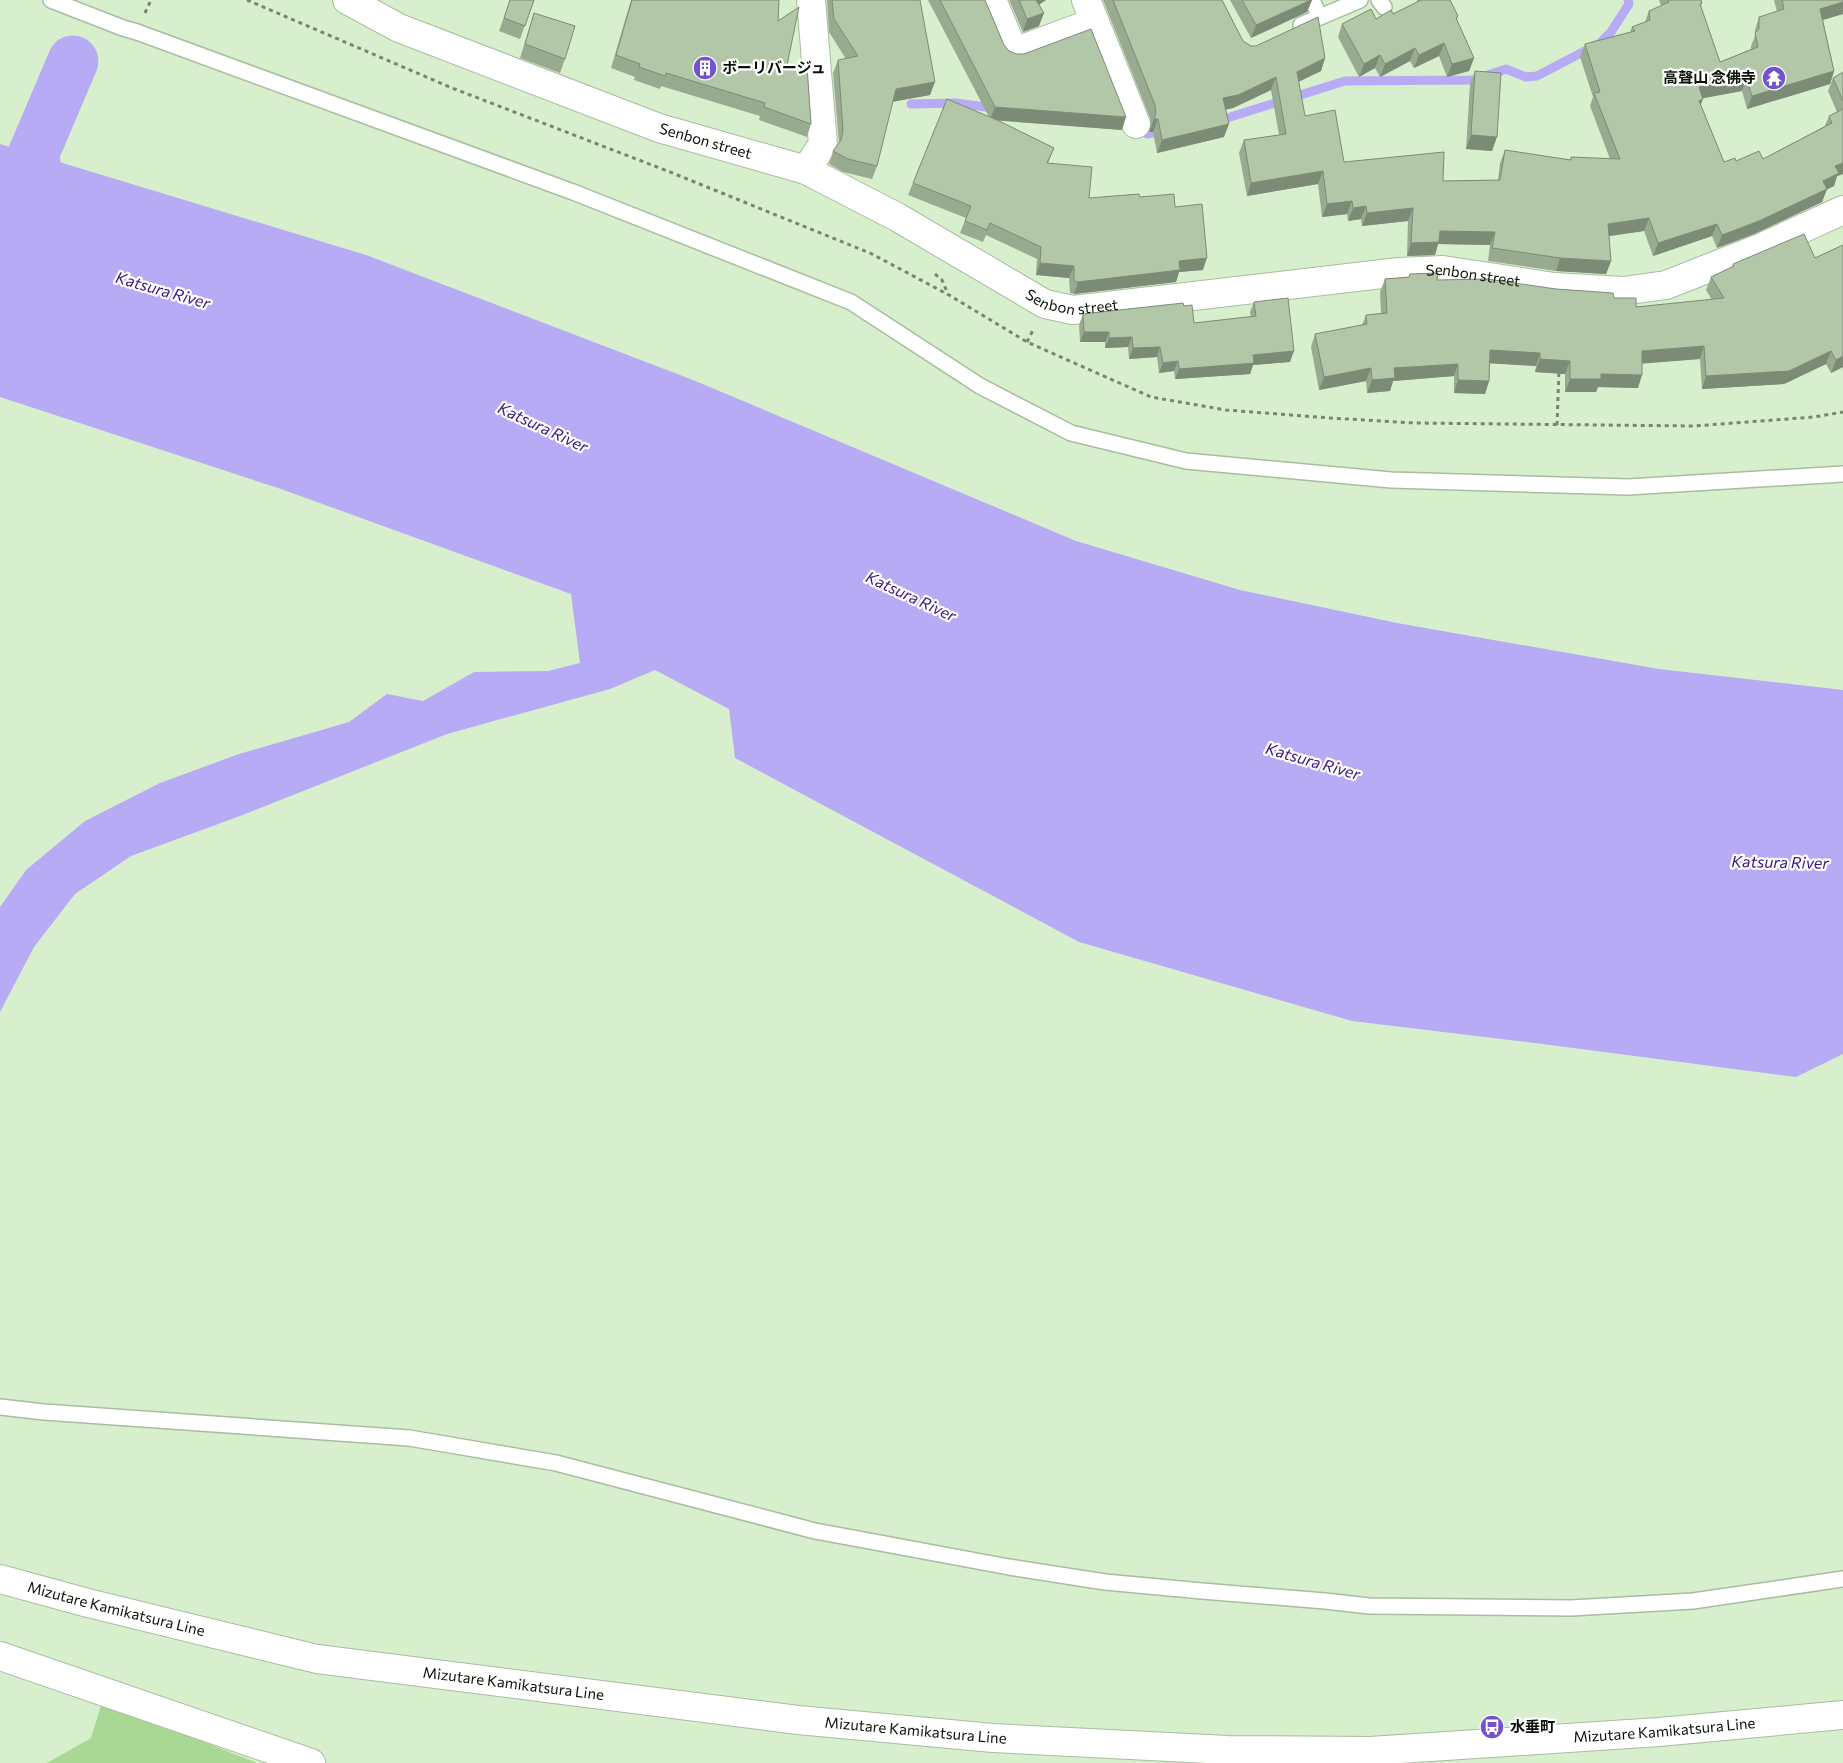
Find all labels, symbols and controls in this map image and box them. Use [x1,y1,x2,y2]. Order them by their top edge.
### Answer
building icon: ボーリバージュ [692,55,718,81]
place label: ボーリバージュ [722,58,826,76]
temple icon: 高聲山 念佛寺 [1761,65,1787,91]
place label: 高聲山 念佛寺 [1663,68,1756,86]
street label: Senbon street [658,119,754,162]
street label: Senbon street [1425,260,1522,290]
water label: Katsura River [114,267,213,312]
street label: Senbon street [1023,285,1119,318]
water label: Katsura River [495,397,592,456]
water label: Katsura River [863,566,960,625]
water label: Katsura River [1264,738,1363,783]
water label: Katsura River [1731,851,1829,872]
street label: Mizutare Kamikatsura Line [26,1577,207,1639]
street label: Mizutare Kamikatsura Line [422,1663,605,1703]
street label: Mizutare Kamikatsura Line [824,1713,1007,1747]
street label: Mizutare Kamikatsura Line [1573,1713,1756,1746]
bus stop icon: 水垂町 [1479,1714,1505,1740]
place label: 水垂町 [1510,1717,1555,1735]

